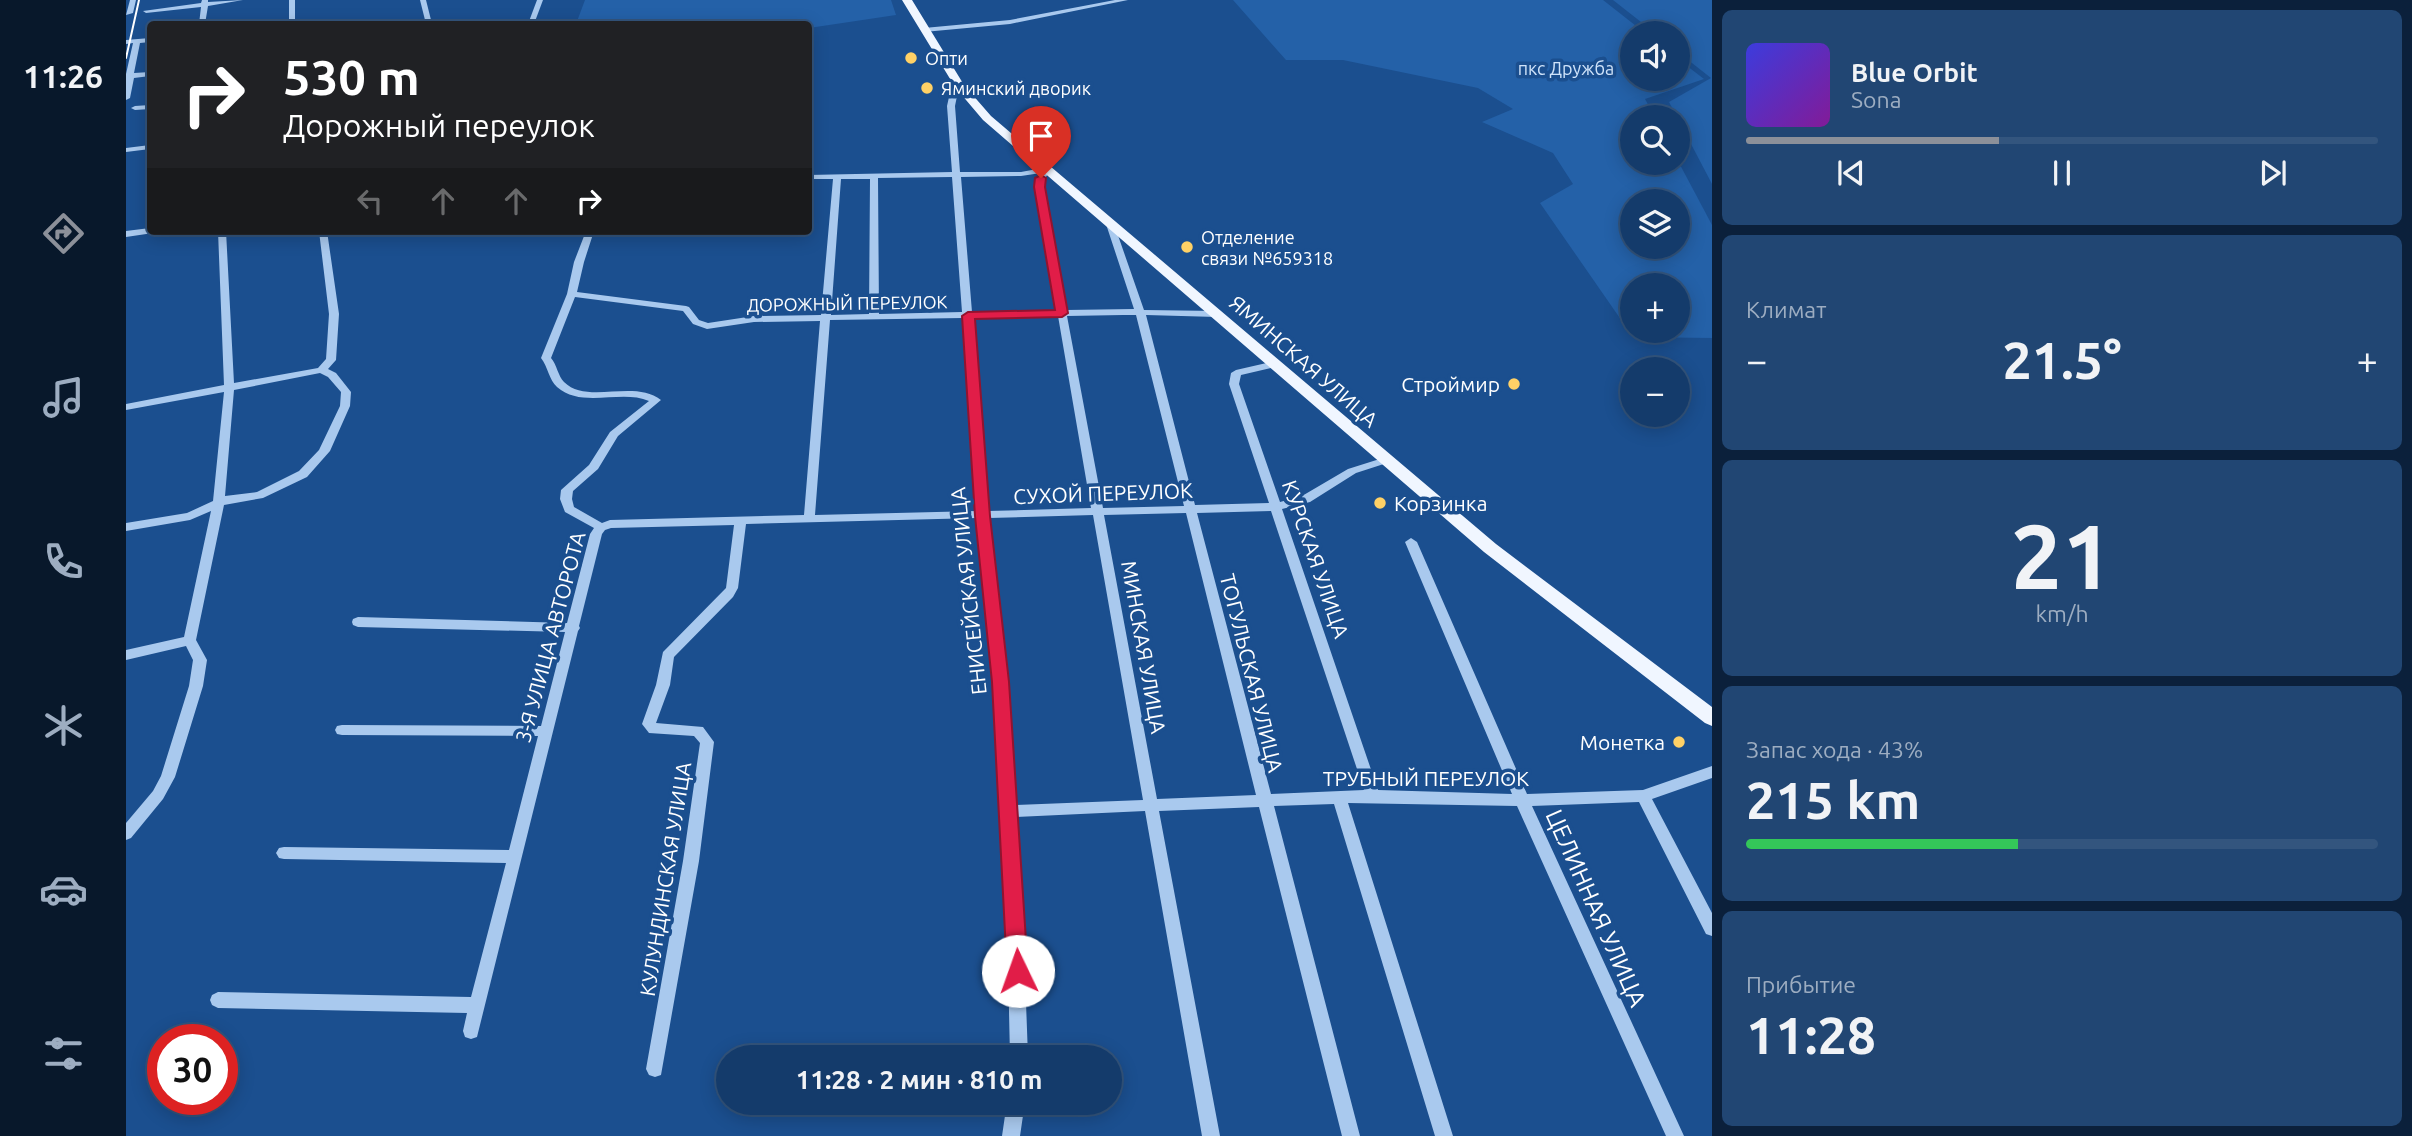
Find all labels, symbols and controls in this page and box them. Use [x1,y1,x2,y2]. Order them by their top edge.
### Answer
map controls [1620,21,1690,427]
button: sound [1620,21,1690,91]
place label: Опти [925,48,968,68]
icon: right [168,49,259,140]
text: 530 m [283,49,420,104]
marker: Опти [903,50,919,66]
text: 11:26 [23,58,103,94]
park label: пкс Дружба [1518,58,1614,78]
text: Blue Orbit [1851,58,1978,87]
place label: Яминский дворик [941,78,1091,98]
marker: Яминский дворик [919,80,935,96]
text: Sona [1851,87,1901,112]
button: search [1620,105,1690,175]
pin [1011,106,1071,178]
text: Дорожный переулок [283,107,595,143]
icon: arrive [1022,117,1060,155]
icon: previous [1832,154,1870,192]
icon: pause [2043,154,2081,192]
icon: next [2254,154,2292,192]
icon: left [351,182,389,220]
icon: ahead [424,182,462,220]
icon: ahead [497,182,535,220]
icon: right [570,182,608,220]
button: layers [1620,189,1690,259]
icon: directions [39,209,88,258]
place label: Отделение связи №659318 [1201,227,1333,268]
marker: Отделение связи №659318 [1179,239,1195,255]
button: + [1620,273,1690,343]
street label: ЯМИНСКАЯ УЛИЦА [1225,290,1383,432]
street label: ДОРОЖНЫЙ ПЕРЕУЛОК [746,291,948,315]
text: Климат [1746,297,1826,322]
text: 21.5° [2002,331,2122,389]
text: − [1746,339,1767,381]
text: + [2357,339,2378,381]
button: − [1620,357,1690,427]
place label: Строймир [1401,372,1500,396]
icon: music [39,373,88,422]
marker: Строймир [1506,376,1522,392]
street label: КУРСКАЯ УЛИЦА [1278,477,1354,641]
street label: СУХОЙ ПЕРЕУЛОК [1013,478,1193,508]
street label: ЕНИСЕЙСКАЯ УЛИЦА [945,486,991,696]
place label: Корзинка [1394,491,1487,515]
marker: Корзинка [1372,495,1388,511]
text: 21 [2011,504,2113,606]
street label: 3-Я УЛИЦА АВТОРОТА [510,529,590,745]
icon: phone [39,537,88,586]
street label: МИНСКАЯ УЛИЦА [1117,559,1171,736]
street label: ТОГУЛЬСКАЯ УЛИЦА [1216,571,1288,775]
text: km/h [2035,601,2089,626]
icon: climate [39,701,88,750]
place label: Монетка [1580,730,1665,754]
marker: Монетка [1671,734,1687,750]
text: Запас хода · 43% [1746,737,1923,762]
street label: КУЛУНДИНСКАЯ УЛИЦА [635,760,695,998]
street label: ТРУБНЫЙ ПЕРЕУЛОК [1323,766,1529,790]
text: 215 km [1746,771,1920,829]
street label: ЦЕЛИННАЯ УЛИЦА [1540,805,1652,1011]
icon: car [39,865,88,914]
position arrow [981,934,1055,1008]
text: Прибытие [1746,972,1856,997]
text: 11:28 [1746,1006,1876,1064]
speed limit sign: 30 [147,1024,238,1115]
icon: filters [39,1029,88,1078]
text: 11:28 · 2 мин · 810 m [796,1065,1042,1094]

